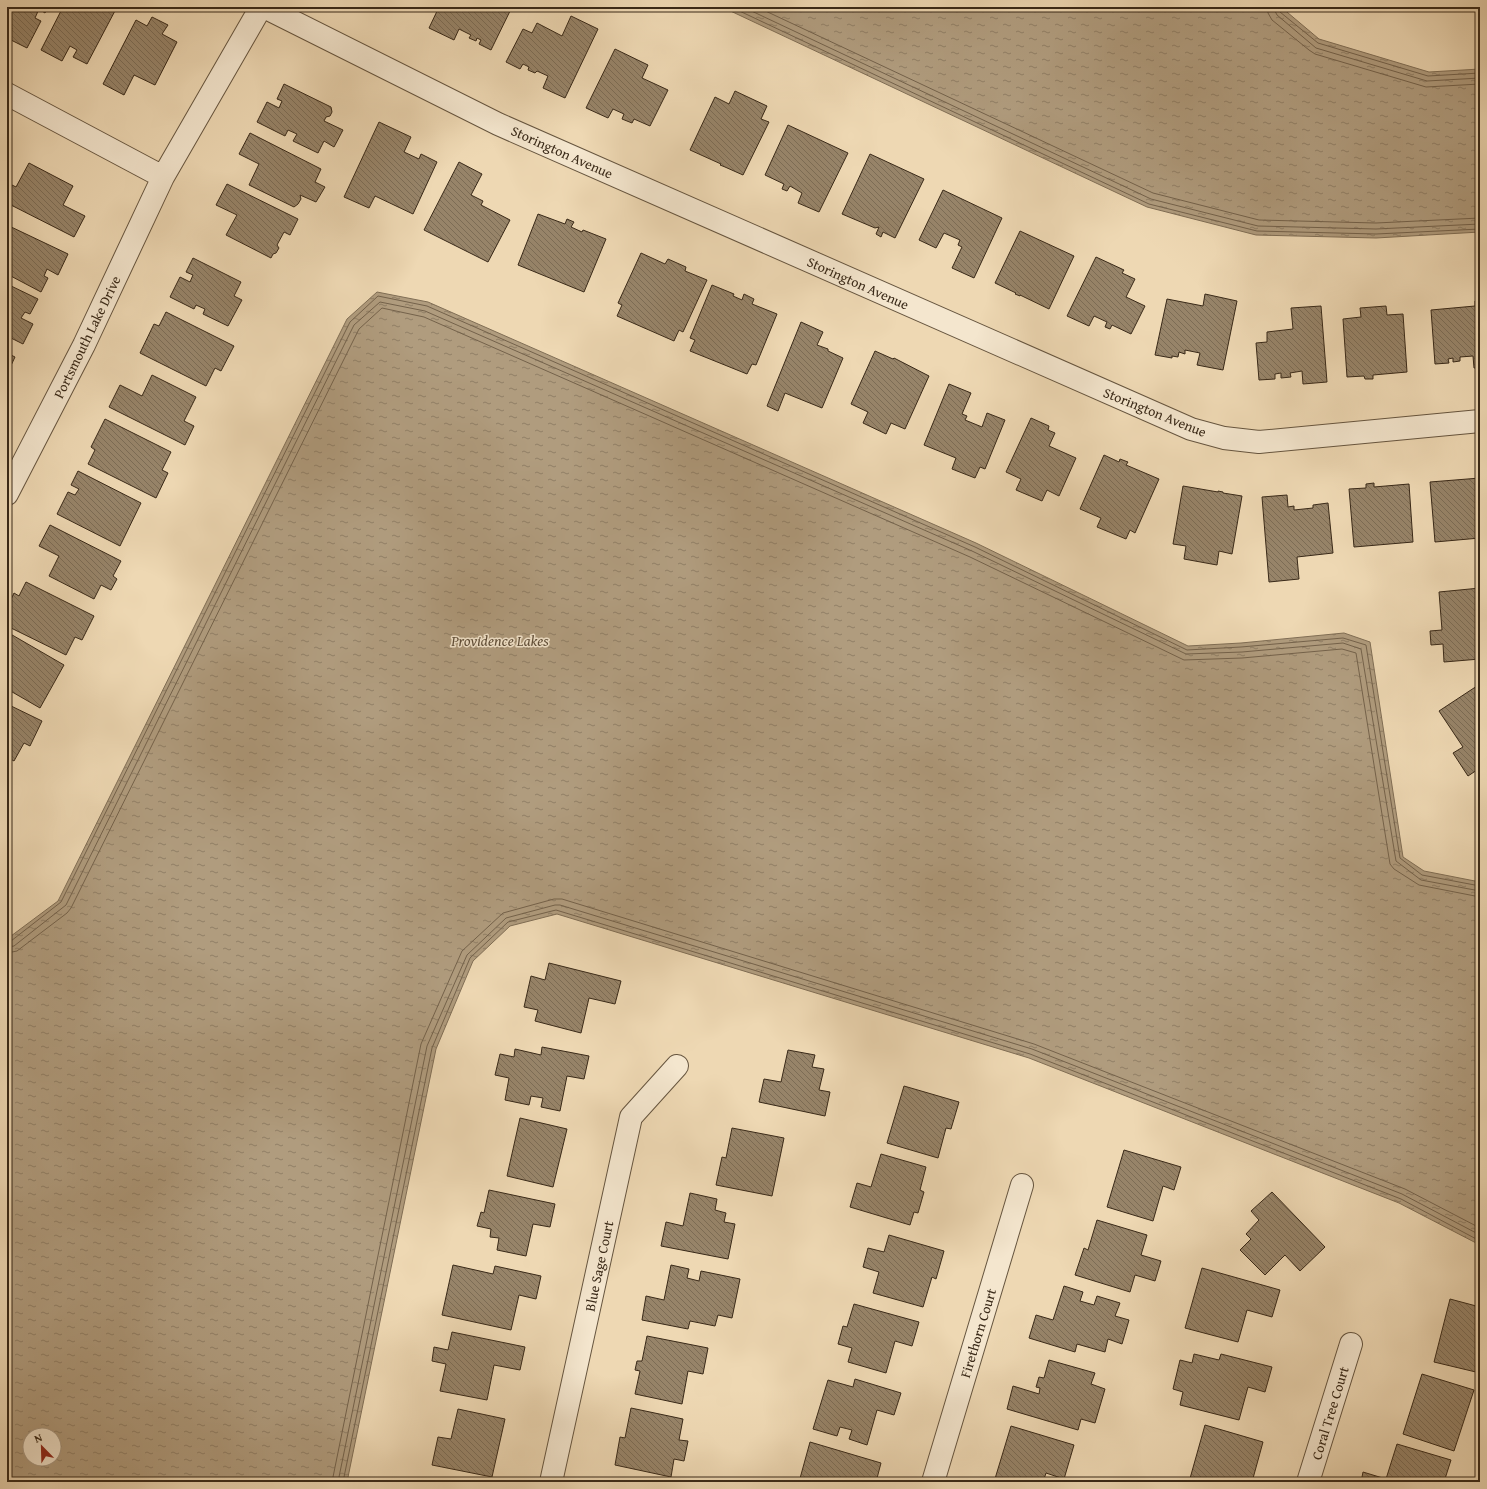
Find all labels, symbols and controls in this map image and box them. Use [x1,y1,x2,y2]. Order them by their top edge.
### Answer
street label: Storington Avenue [508,121,616,184]
street label: Storington Avenue [804,252,912,315]
street label: Portsmouth Lake Drive [49,272,126,402]
street label: Storington Avenue [1100,382,1210,442]
water label: Providence Lakes [450,630,549,651]
street label: Blue Sage Court [580,1219,618,1313]
street label: Firethorn Court [955,1286,1001,1380]
street label: Coral Tree Court [1306,1364,1354,1462]
north arrow [22,1427,62,1467]
text: N [32,1429,45,1447]

